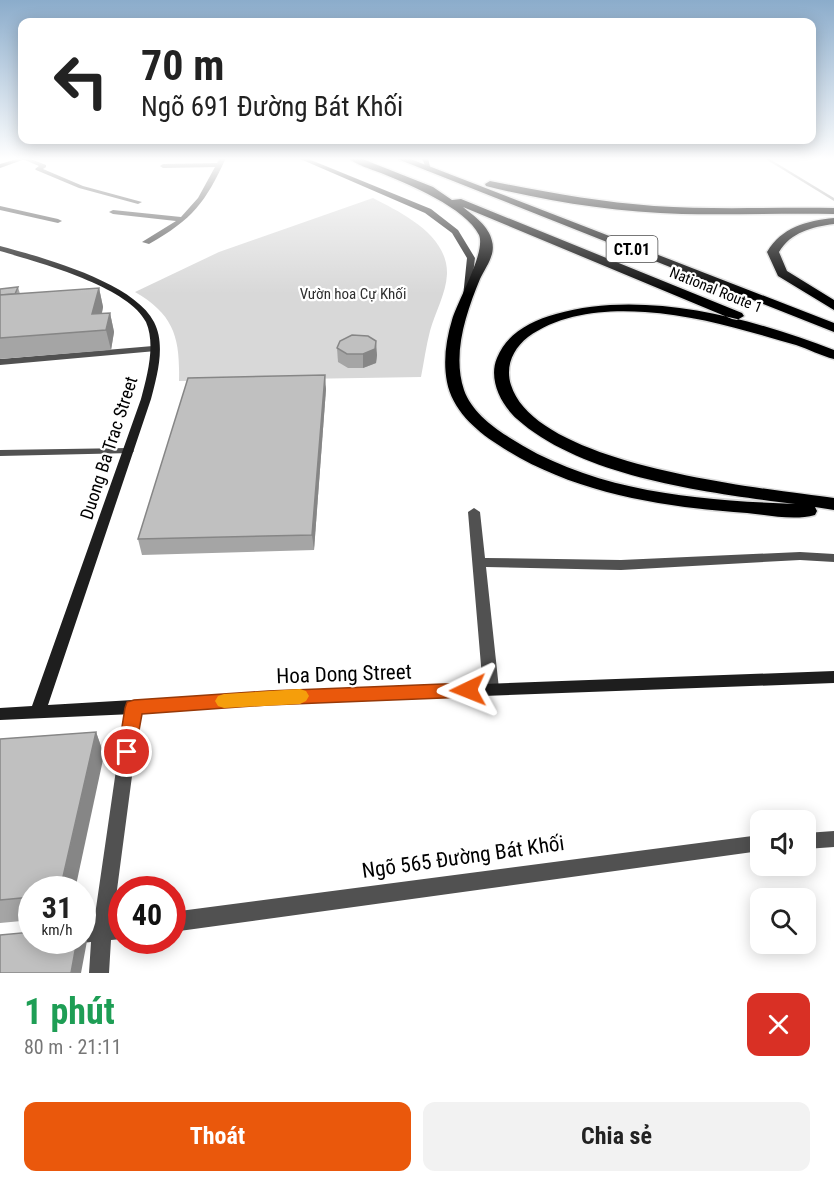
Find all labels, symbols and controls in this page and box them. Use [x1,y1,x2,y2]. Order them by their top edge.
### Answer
text: 70 m [141,41,224,90]
icon: left [42,42,120,120]
text: Ngõ 691 Đường Bát Khối [141,91,403,123]
road number: CT.01 [606,236,658,262]
street label: National Route 1 [667,263,765,317]
park label: Vườn hoa Cự Khối [300,285,406,303]
street label: Duong Ba Trac Street [76,374,142,522]
position arrow [436,658,500,722]
street label: Hoa Dong Street [276,660,412,688]
pin [101,726,152,777]
icon: arrive [110,735,143,768]
map controls [750,810,816,954]
button: sound [750,810,816,876]
street label: Ngõ 565 Đường Bát Khối [360,831,566,883]
speed limit sign: 40 [108,876,186,954]
button: search [750,888,816,954]
text: 31 [42,890,72,925]
text: km/h [42,921,72,939]
text: 1 phút [24,991,115,1033]
button: close [747,993,810,1056]
text: 80 m · 21:11 [24,1035,122,1059]
button: Thoát [24,1102,411,1171]
button: Chia sẻ [423,1102,810,1171]

